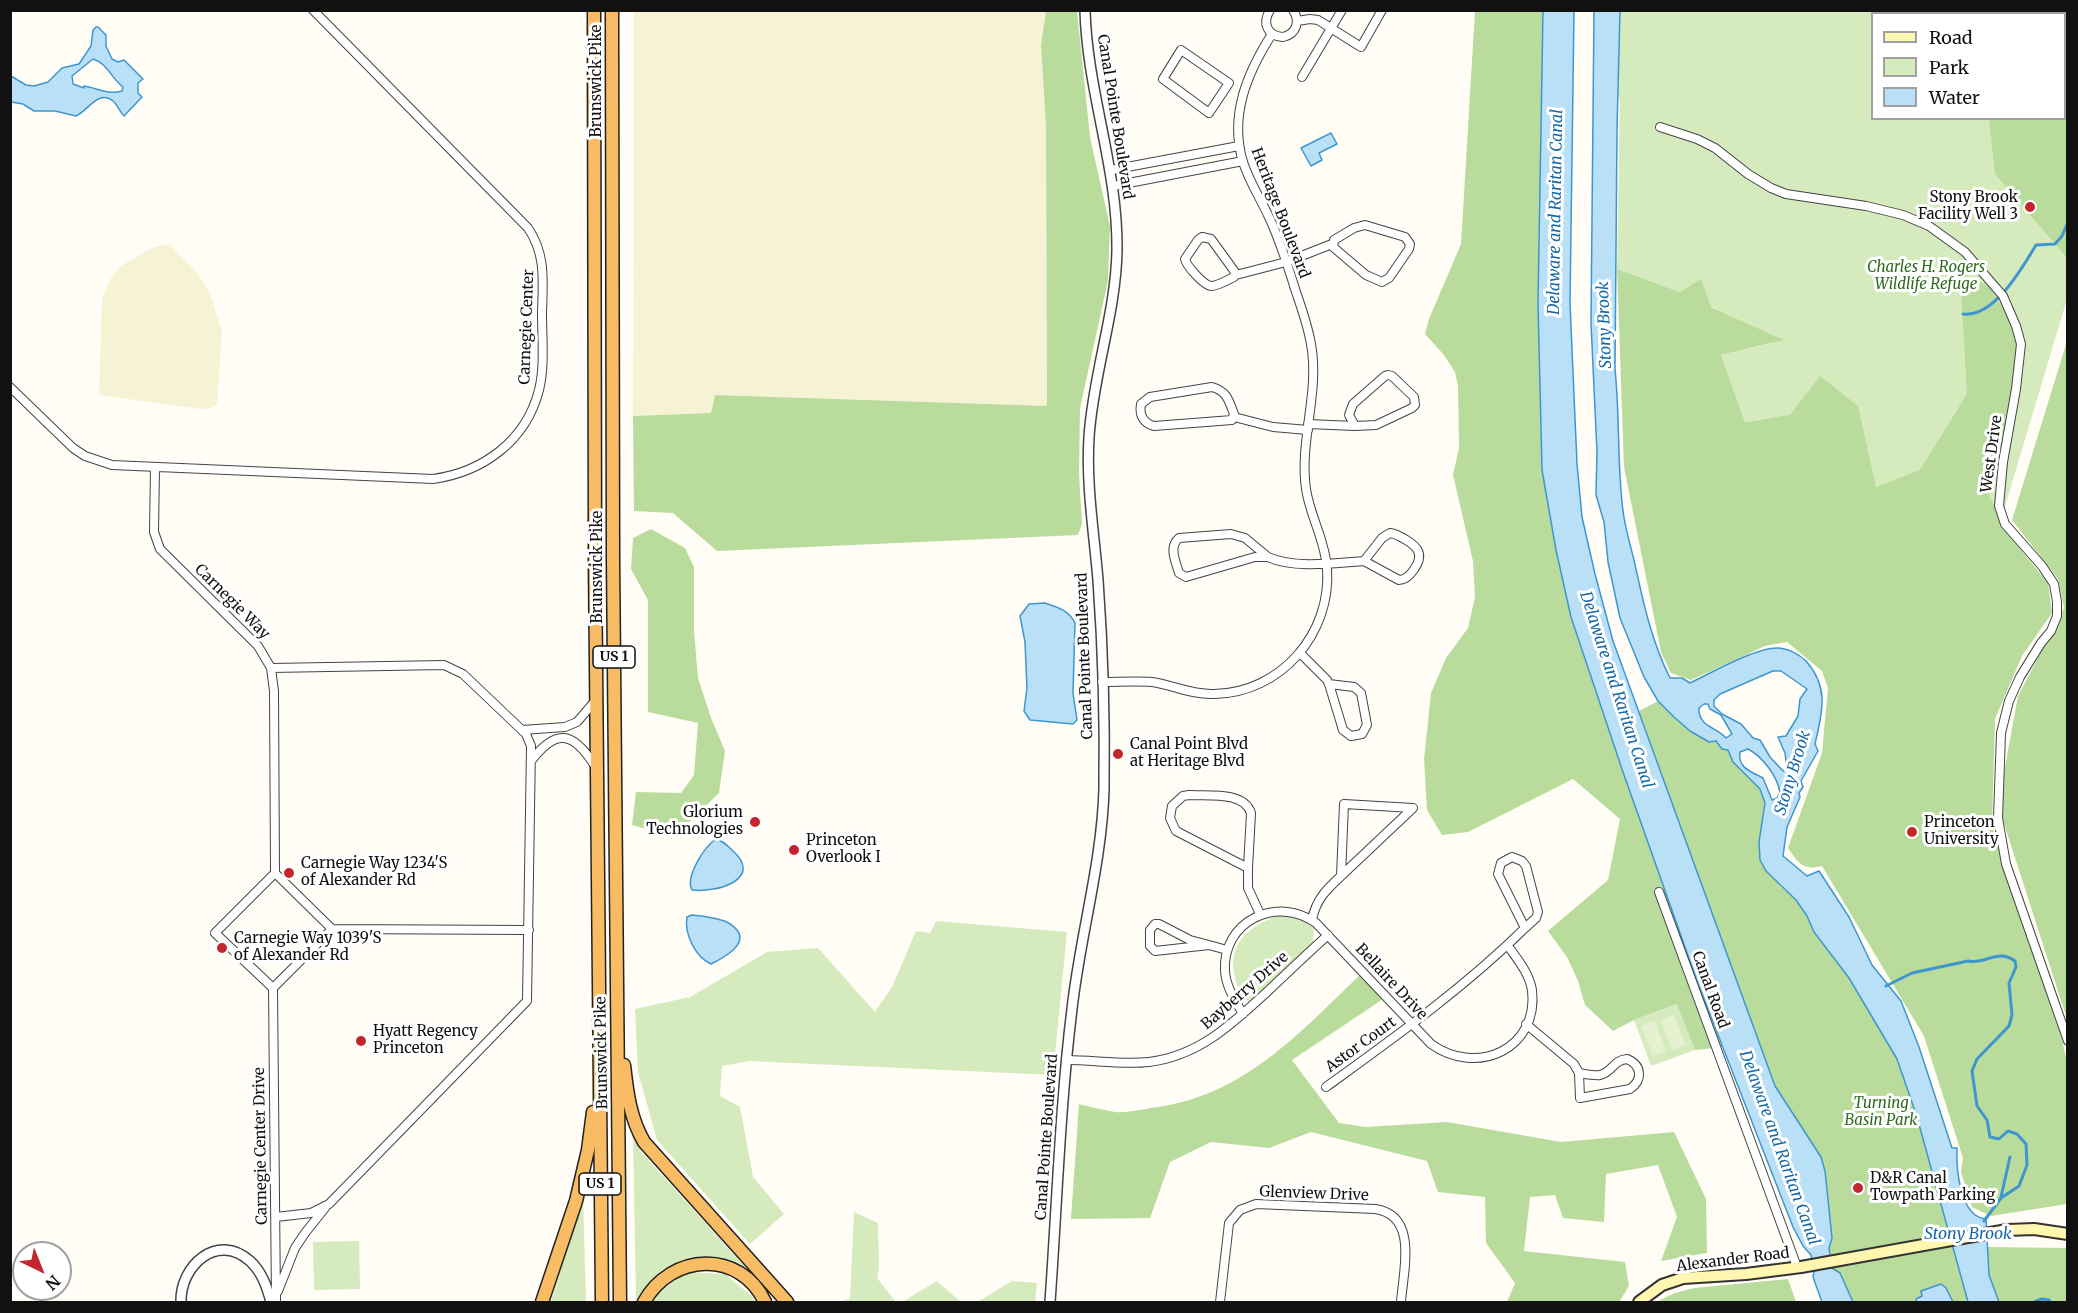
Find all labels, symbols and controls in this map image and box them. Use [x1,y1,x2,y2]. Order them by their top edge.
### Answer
legend [1871,12,2066,120]
street label: Brunswick Pike [588,25,606,137]
text: Road [1929,26,1973,49]
street label: Canal Pointe Boulevard [1093,33,1137,201]
text: Park [1929,56,1969,79]
text: Water [1929,86,1980,109]
water label: Delaware and Raritan Canal [1545,109,1567,315]
street label: Heritage Boulevard [1247,145,1313,281]
place label: Stony Brook Facility Well 3 [1918,189,2018,224]
marker: Stony Brook Facility Well 3 [2023,200,2037,214]
park label: Charles H. Rogers Wildlife Refuge [1867,259,1985,294]
street label: Carnegie Center [516,269,538,385]
water label: Stony Brook [1594,281,1616,369]
street label: West Drive [1978,414,2006,494]
street label: Brunswick Pike [589,511,607,623]
street label: Carnegie Way [191,561,273,643]
street label: Canal Pointe Boulevard [1073,572,1097,740]
water label: Delaware and Raritan Canal [1575,589,1657,791]
road number: US 1 [593,646,635,668]
water label: Stony Brook [1771,728,1815,818]
place label: Canal Point Blvd at Heritage Blvd [1130,736,1248,771]
marker: Canal Point Blvd at Heritage Blvd [1111,747,1125,761]
place label: Glorium Technologies [646,804,743,839]
place label: Princeton University [1924,814,1999,849]
marker: Glorium Technologies [748,815,762,829]
marker: Princeton University [1905,825,1919,839]
place label: Princeton Overlook I [806,832,881,867]
marker: Princeton Overlook I [787,843,801,857]
place label: Carnegie Way 1234'S of Alexander Rd [301,855,447,890]
marker: Carnegie Way 1234'S of Alexander Rd [282,866,296,880]
place label: Carnegie Way 1039'S of Alexander Rd [234,930,381,965]
street label: Bellaire Drive [1351,940,1431,1024]
marker: Carnegie Way 1039'S of Alexander Rd [215,941,229,955]
street label: Bayberry Drive [1198,948,1292,1034]
street label: Canal Road [1688,949,1732,1031]
street label: Brunswick Pike [592,996,612,1110]
street label: Astor Court [1322,1013,1400,1077]
place label: Hyatt Regency Princeton [373,1023,478,1058]
marker: Hyatt Regency Princeton [354,1034,368,1048]
water label: Delaware and Raritan Canal [1735,1048,1823,1248]
street label: Canal Pointe Boulevard [1032,1053,1062,1221]
street label: Carnegie Center Drive [251,1067,271,1225]
park label: Turning Basin Park [1845,1095,1917,1130]
place label: D&R Canal Towpath Parking [1870,1170,1995,1205]
road number: US 1 [579,1173,621,1195]
marker: D&R Canal Towpath Parking [1851,1181,1865,1195]
street label: Glenview Drive [1259,1183,1369,1205]
water label: Stony Brook [1924,1224,2012,1244]
north arrow [12,1241,72,1301]
street label: Alexander Road [1675,1244,1791,1276]
text: N [41,1271,64,1294]

